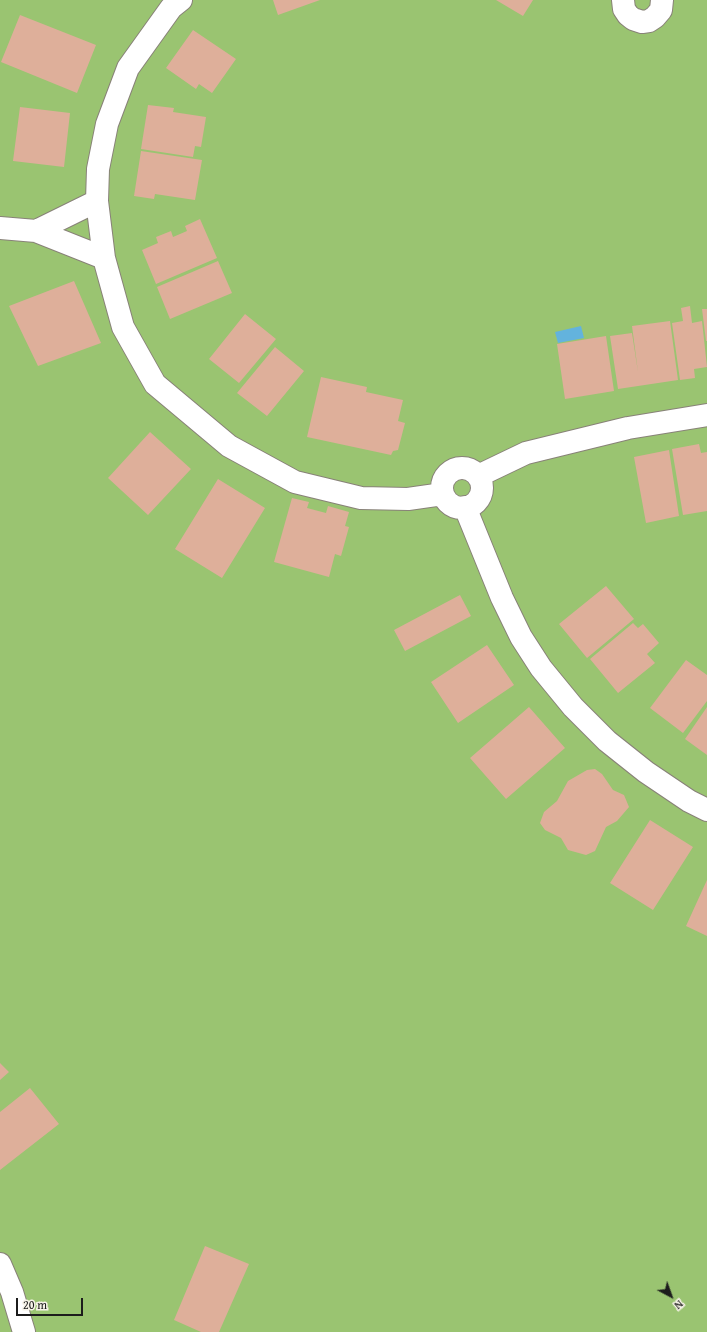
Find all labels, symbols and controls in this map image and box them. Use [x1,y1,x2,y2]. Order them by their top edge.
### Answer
north arrow [651,1276,691,1316]
scale bar [18,1290,85,1316]
text: 20 m [23,1296,47,1313]
text: N [671,1297,687,1314]

